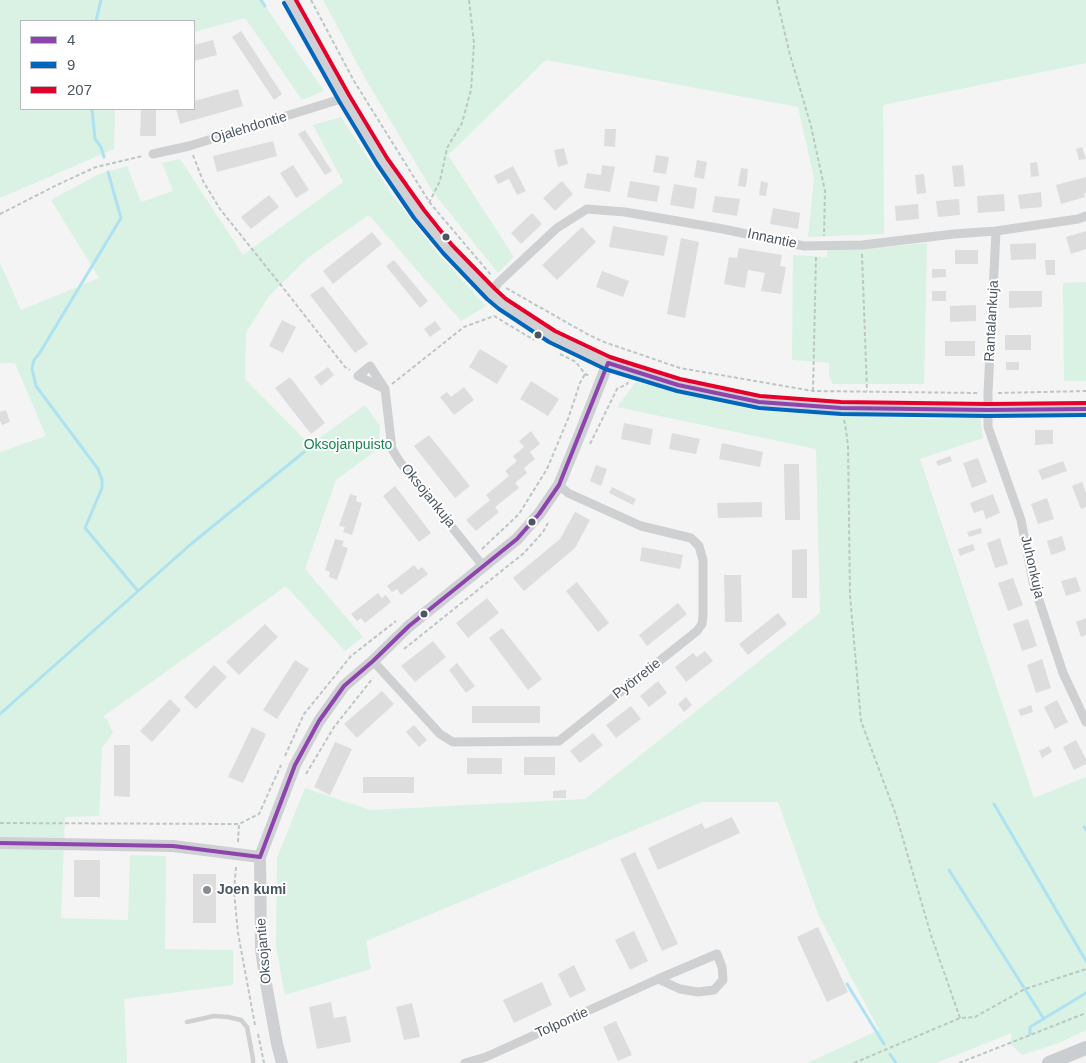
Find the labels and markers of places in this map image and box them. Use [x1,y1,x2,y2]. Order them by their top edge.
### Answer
unlabelled marker [441,232,451,242]
unlabelled marker [533,330,543,340]
unlabelled marker [527,517,537,527]
unlabelled marker [419,609,429,619]
place label: Joen kumi [217,882,286,898]
marker: Joen kumi [201,884,213,896]

